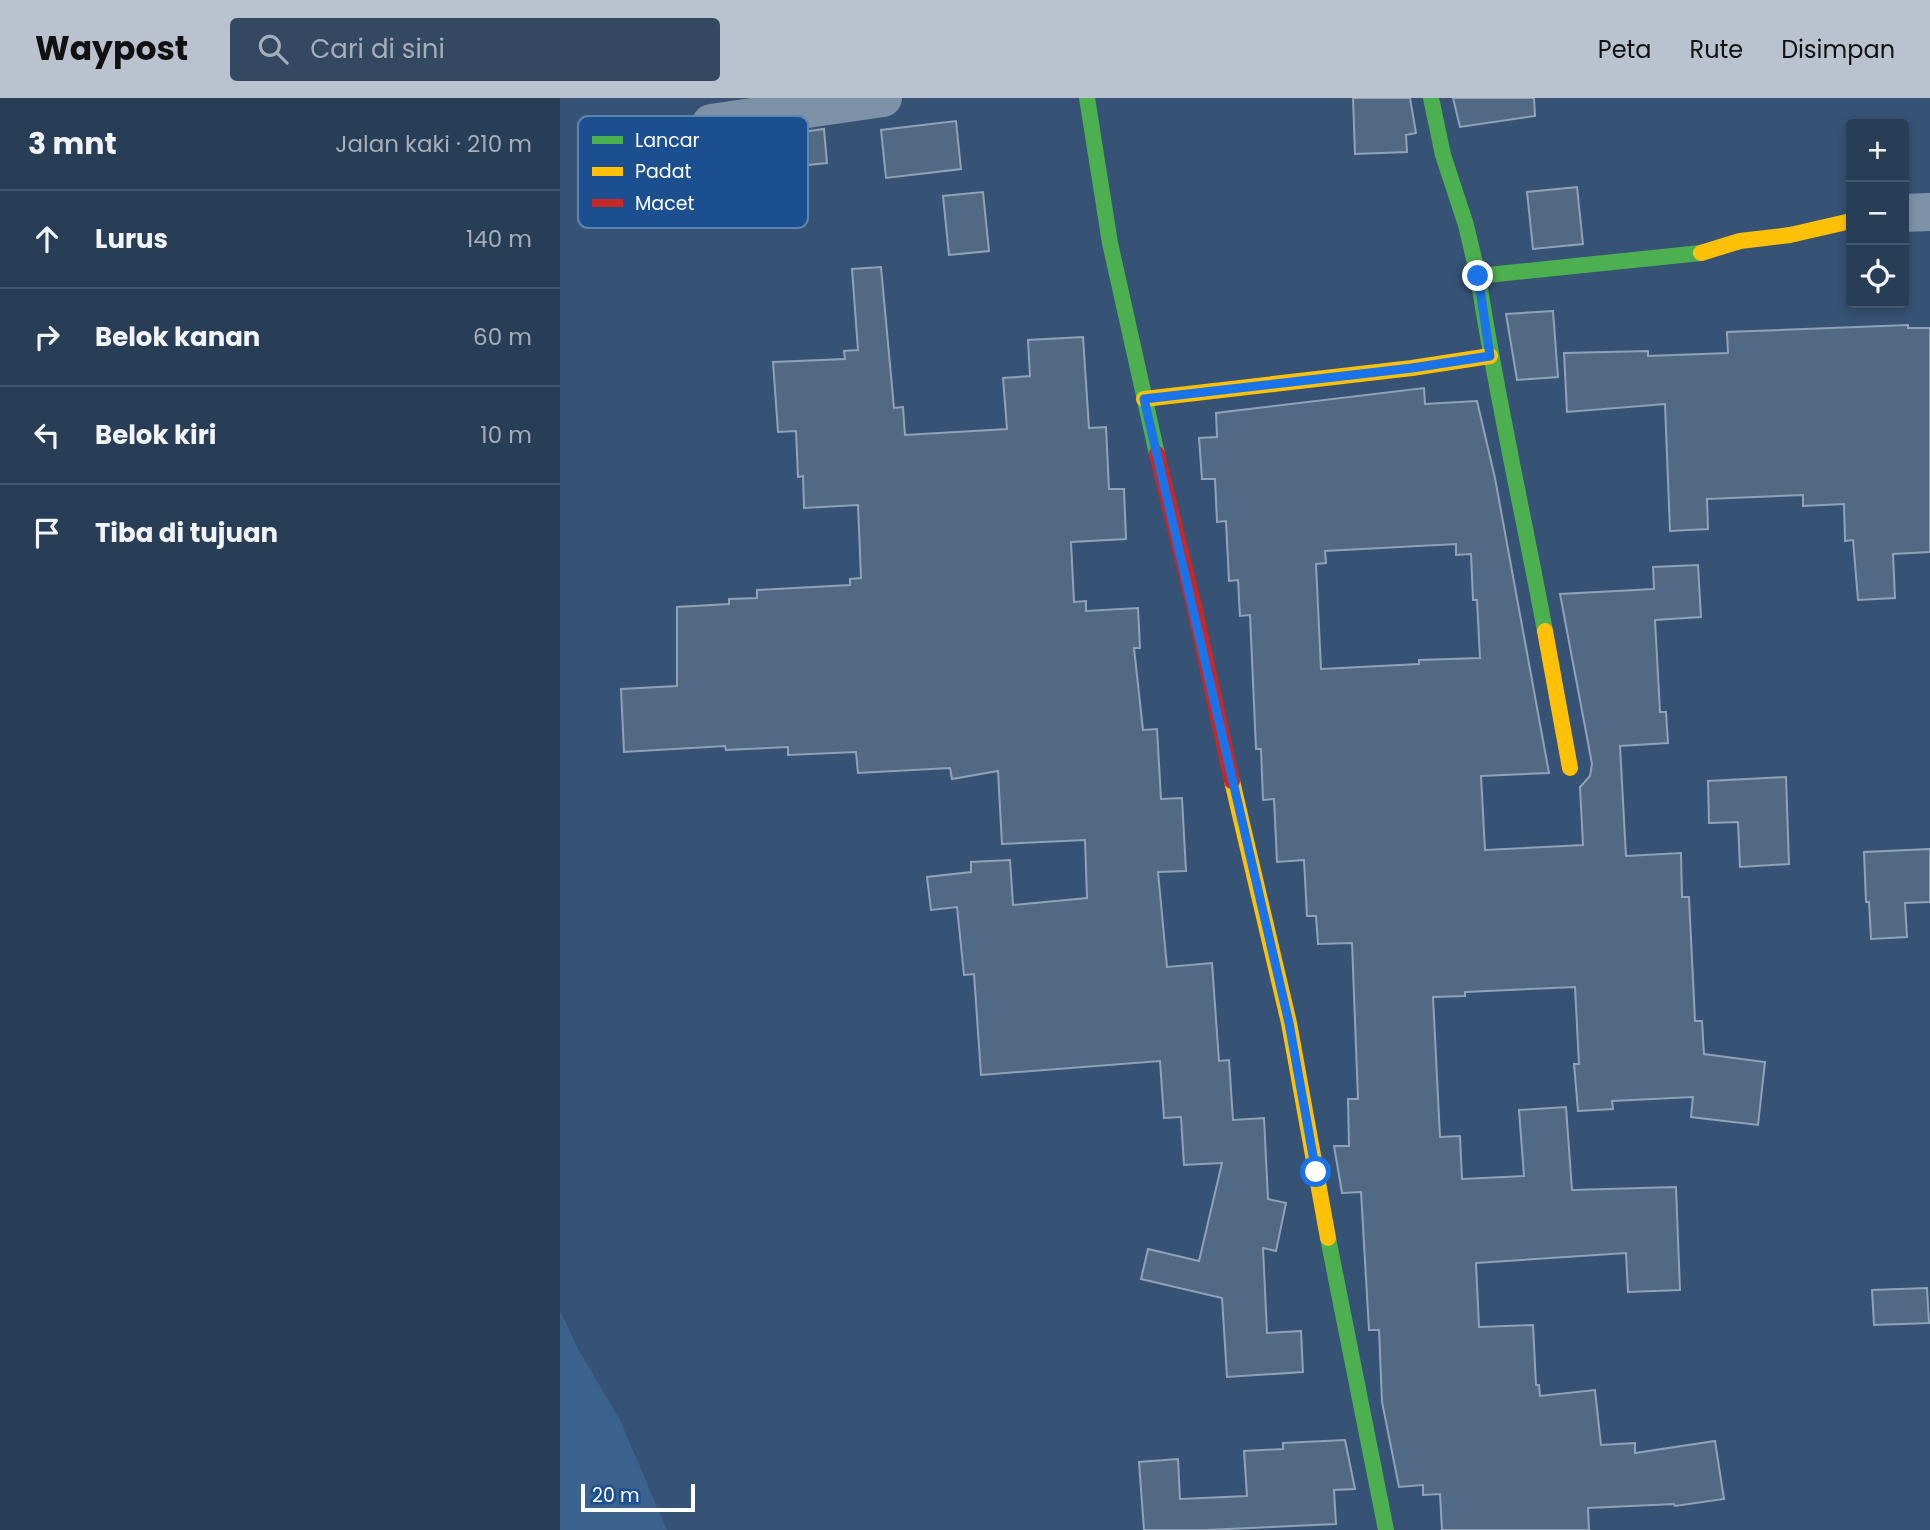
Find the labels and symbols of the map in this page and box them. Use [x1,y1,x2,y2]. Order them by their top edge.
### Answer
legend [578,116,808,228]
text: Lancar [635,127,700,154]
text: Padat [635,158,692,185]
text: Macet [635,190,695,217]
route end [1462,260,1493,291]
route start [1300,1156,1331,1187]
scale bar [581,1481,695,1513]

